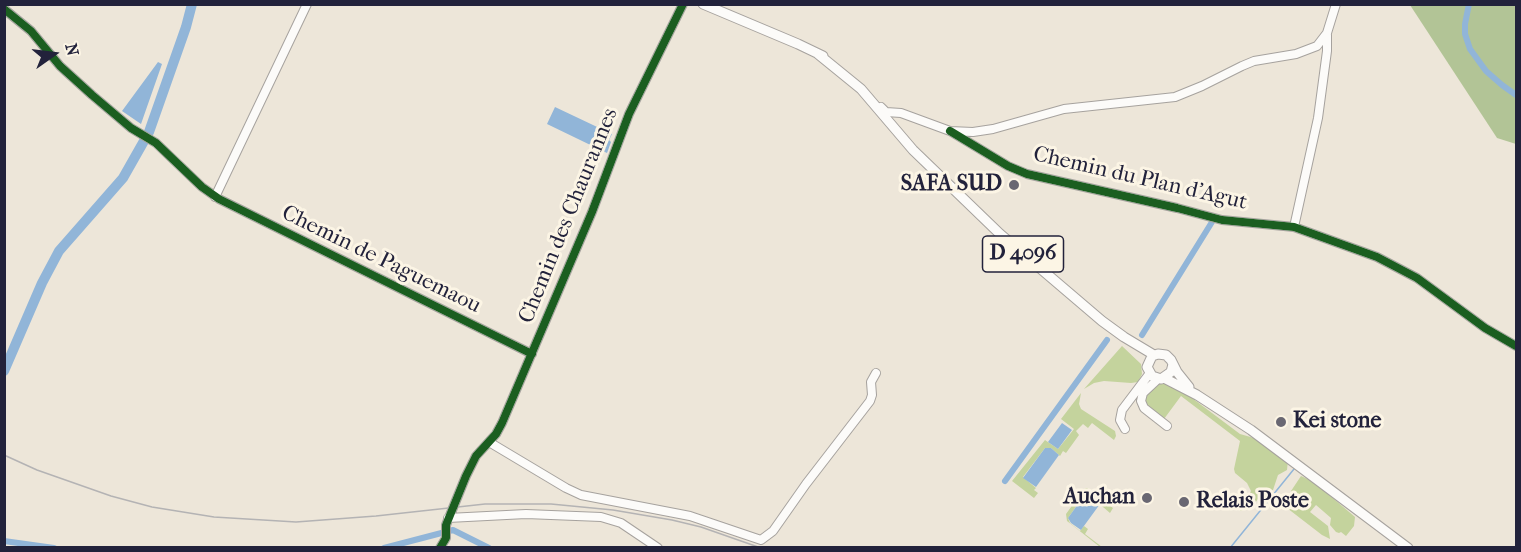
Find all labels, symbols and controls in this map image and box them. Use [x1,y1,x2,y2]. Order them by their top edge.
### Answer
north arrow [24,24,84,84]
text: N [61,41,83,58]
street label: Chemin des Chaurannes [514,105,624,327]
street label: Chemin du Plan d'Agut [1031,142,1249,216]
place label: SAFA SUD [901,172,1002,198]
marker: SAFA SUD [1007,178,1021,192]
street label: Chemin de Paguemaou [277,200,485,320]
road number: D 4096 [982,236,1064,272]
place label: Kei stone [1293,409,1381,435]
marker: Kei stone [1274,415,1288,429]
place label: Auchan [1064,485,1135,511]
place label: Relais Poste [1196,489,1309,515]
marker: Auchan [1140,491,1154,505]
marker: Relais Poste [1177,495,1191,509]

